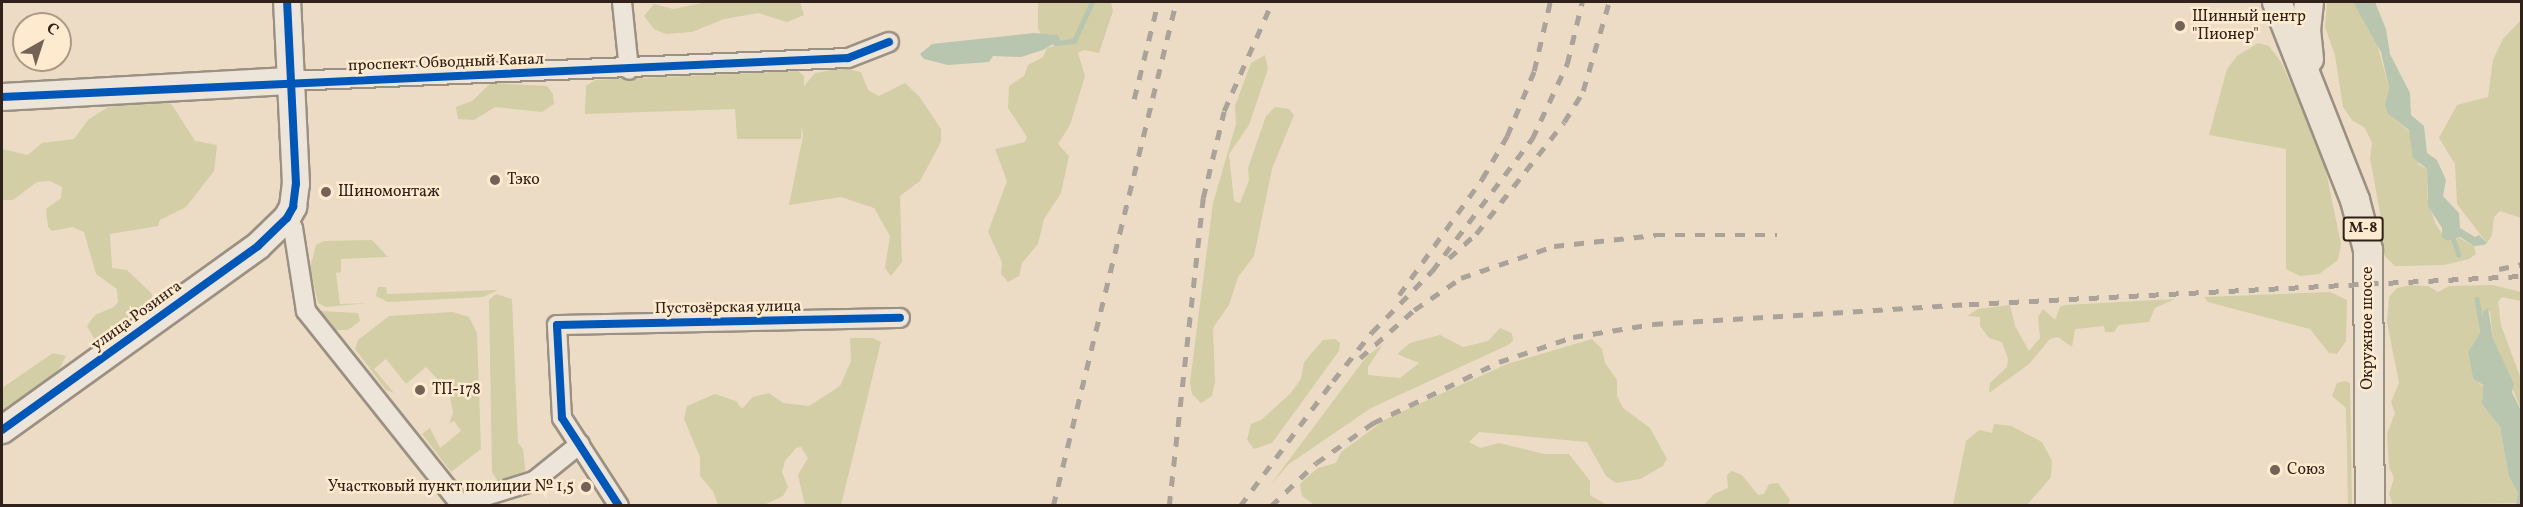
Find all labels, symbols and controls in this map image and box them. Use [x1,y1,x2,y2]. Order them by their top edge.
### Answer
place label: Шинный центр "Пионер" [2192,7,2306,45]
north arrow [12,12,72,72]
text: С [41,18,63,41]
marker: Шинный центр "Пионер" [2173,19,2187,33]
street label: проспект Обводный Канал [348,50,544,76]
place label: Тэко [507,170,540,190]
marker: Тэко [488,173,502,187]
place label: Шиномонтаж [338,182,440,202]
marker: Шиномонтаж [319,185,333,199]
road number: М-8 [2342,217,2384,241]
street label: Окружное шоссе [2358,266,2378,390]
street label: улица Розинга [88,277,186,355]
street label: Пустозёрская улица [654,297,802,319]
place label: ТП-178 [432,380,481,400]
marker: ТП-178 [413,383,427,397]
place label: Союз [2287,460,2325,480]
marker: Союз [2268,463,2282,477]
place label: Участковый пункт полиции № 1,5 [328,477,574,497]
marker: Участковый пункт полиции № 1,5 [579,480,593,494]

